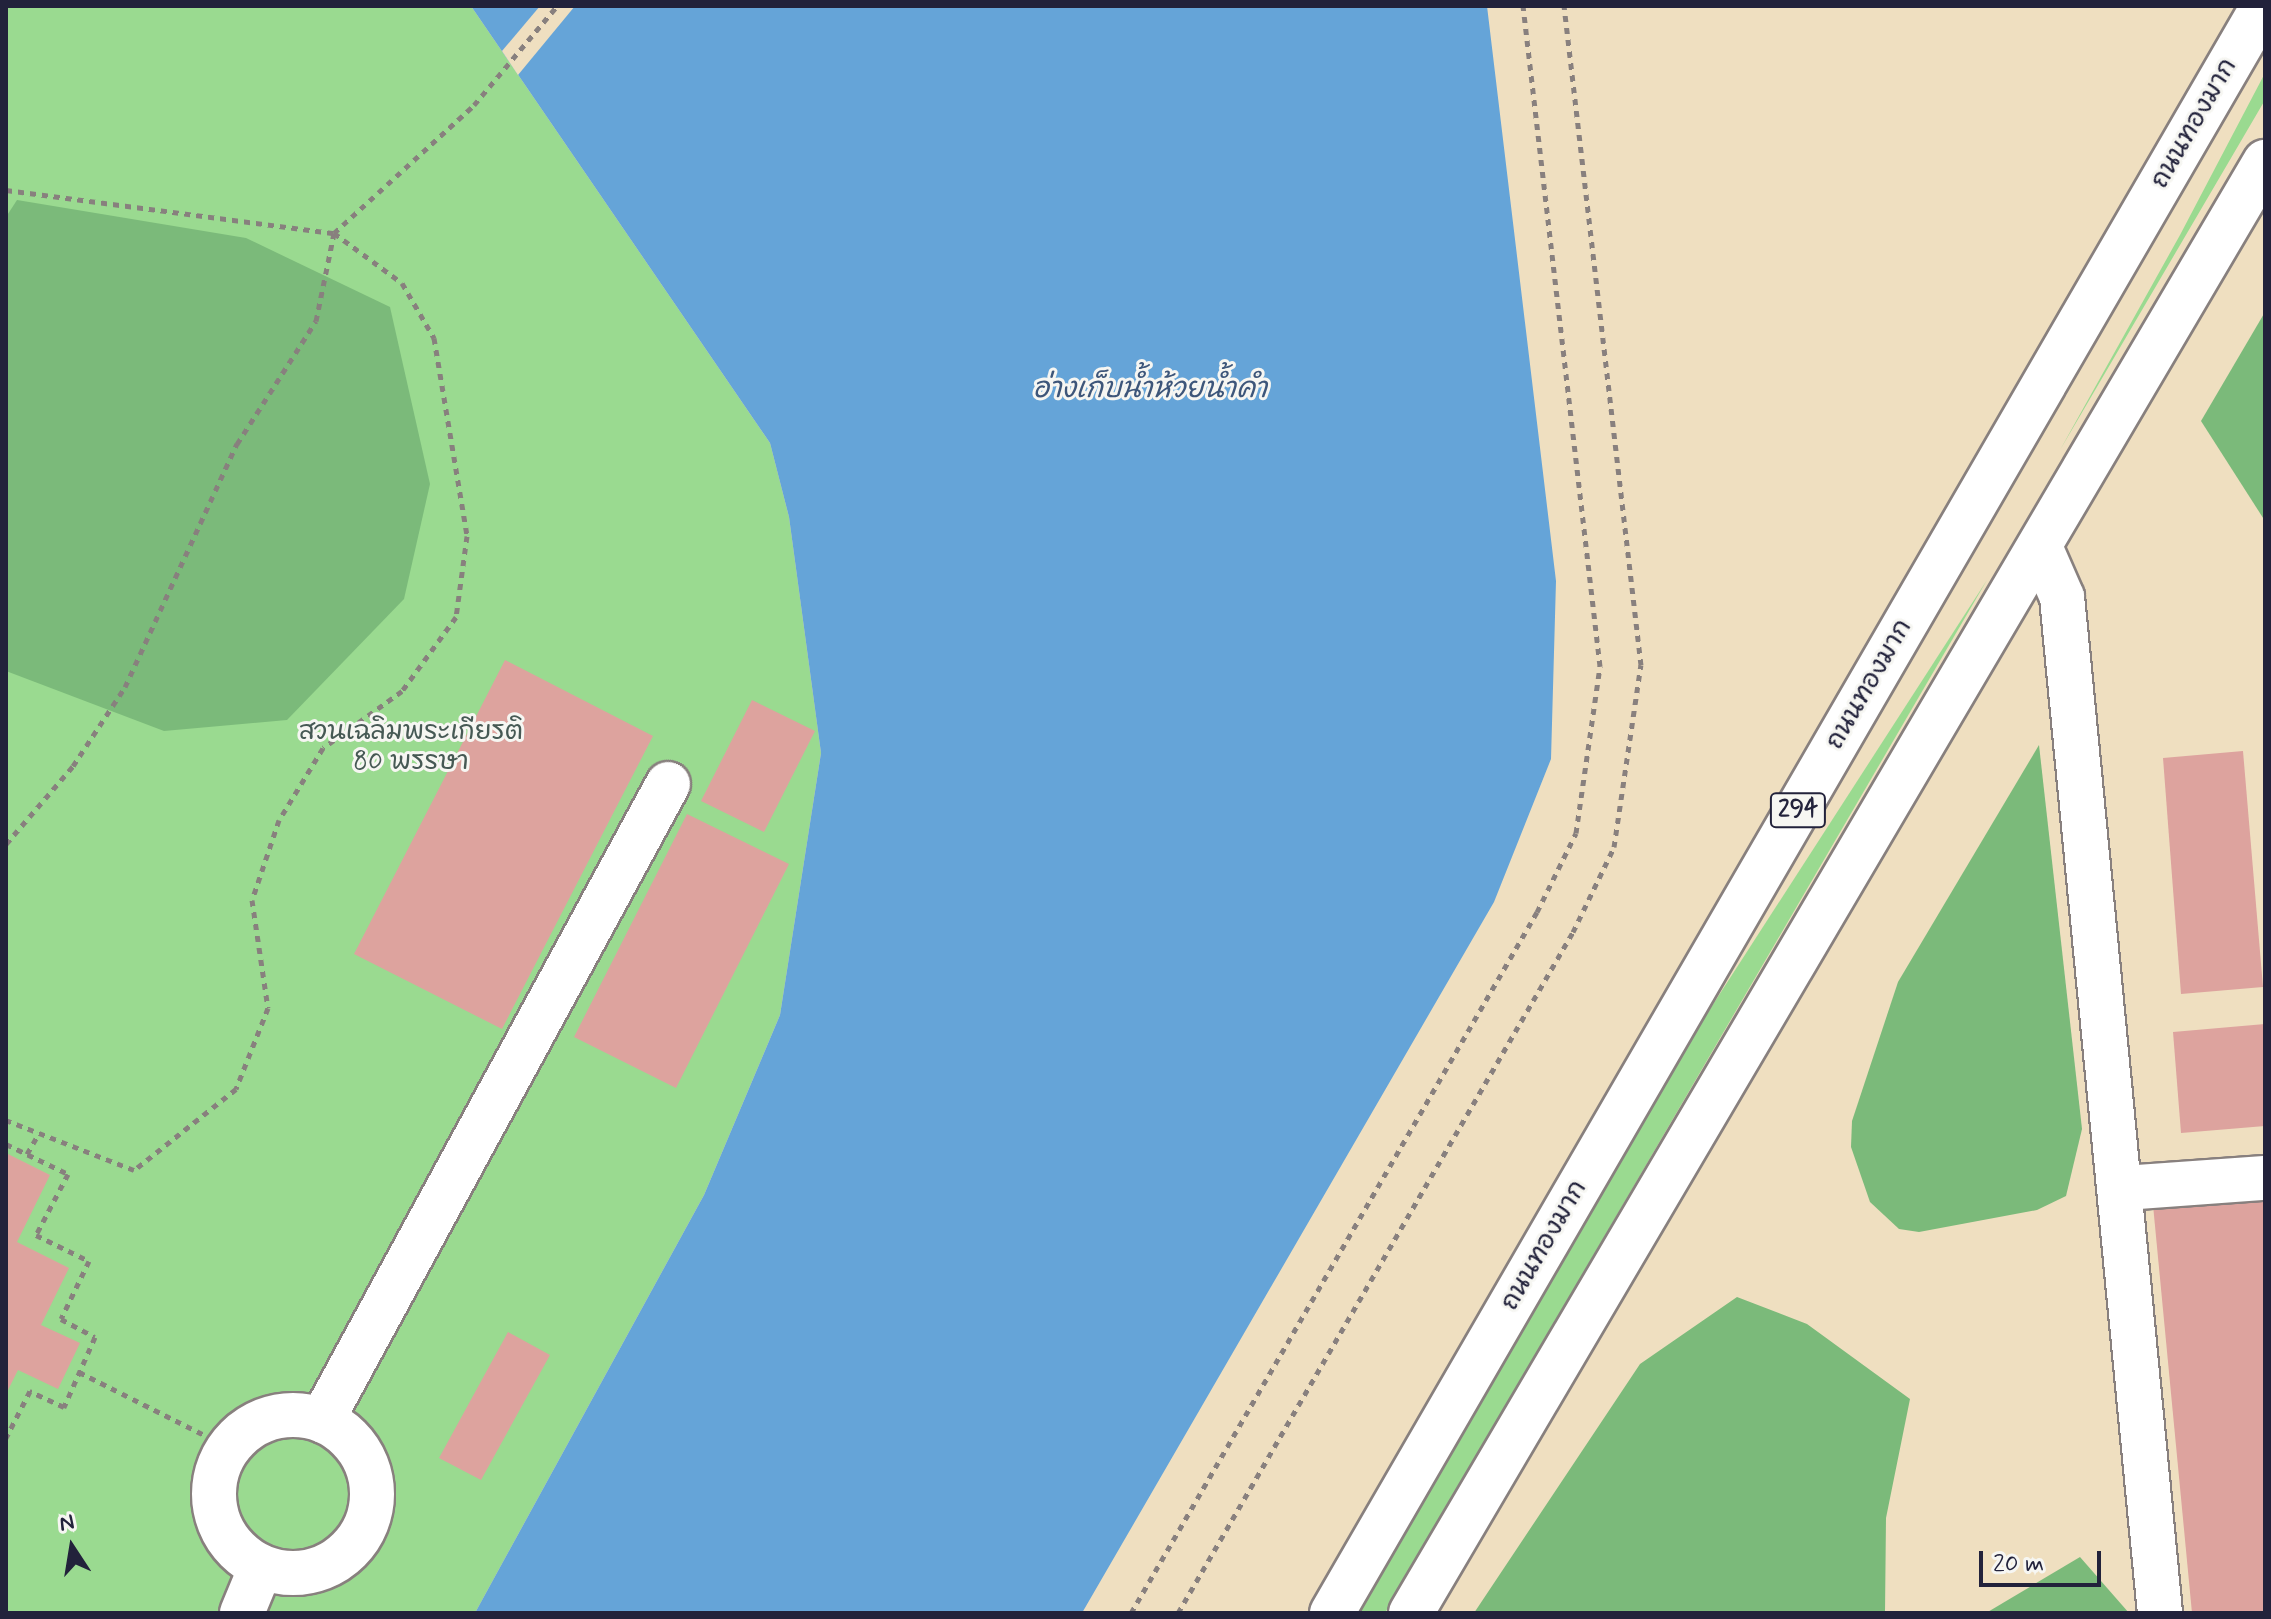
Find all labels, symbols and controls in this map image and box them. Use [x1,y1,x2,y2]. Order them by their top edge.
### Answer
street label: ถนนทองมาก [2145,53,2245,195]
water label: อ่างเก็บน้ำห้วยน้ำคำ [1033,373,1267,407]
street label: ถนนทองมาก [1820,614,1920,756]
park label: สวนเฉลิมพระเกียรติ 80 พรรษา [299,717,523,778]
road number: 294 [1768,790,1828,830]
street label: ถนนทองมาก [1495,1175,1595,1317]
north arrow [32,1507,112,1587]
text: N [57,1508,77,1539]
scale bar [1983,1535,2105,1585]
text: 20 m [1993,1549,2044,1580]

